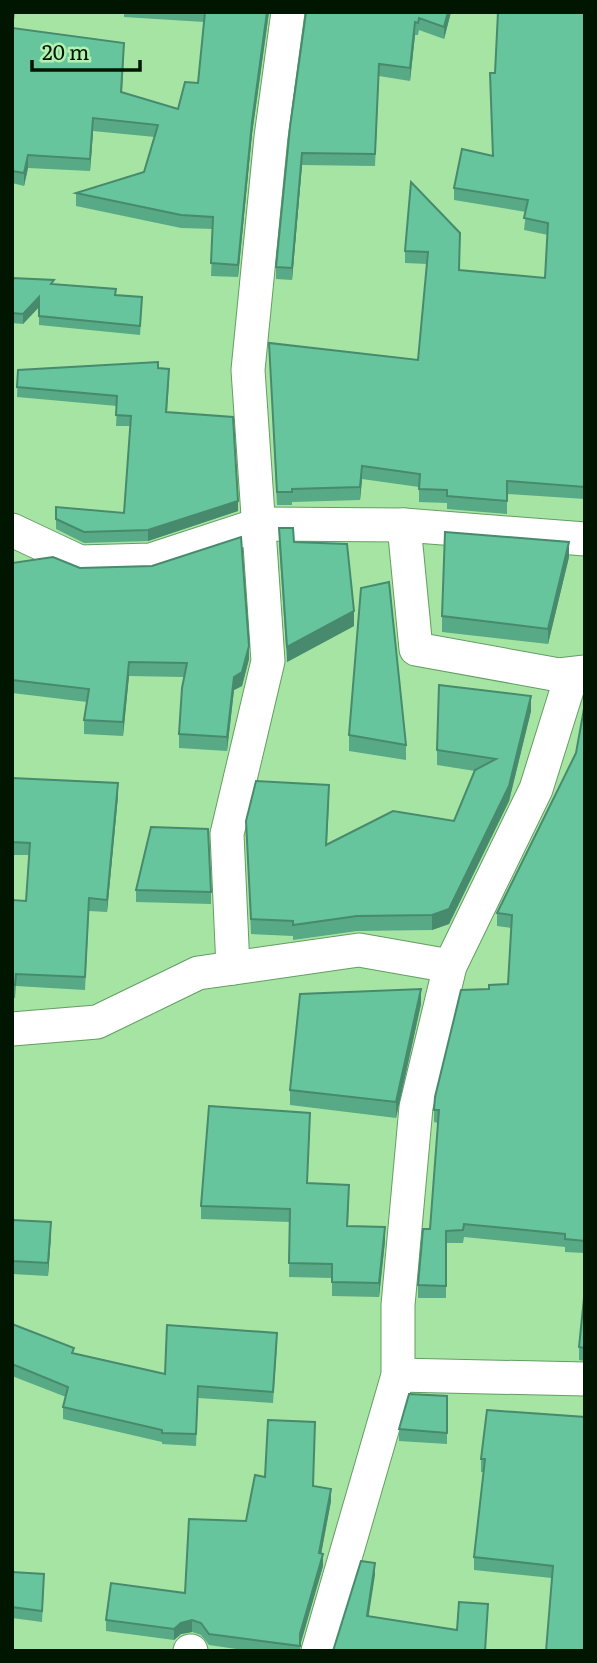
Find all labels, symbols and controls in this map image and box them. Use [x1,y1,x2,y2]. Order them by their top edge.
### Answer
scale bar [32,28,140,72]
text: 20 m [42,35,89,66]

